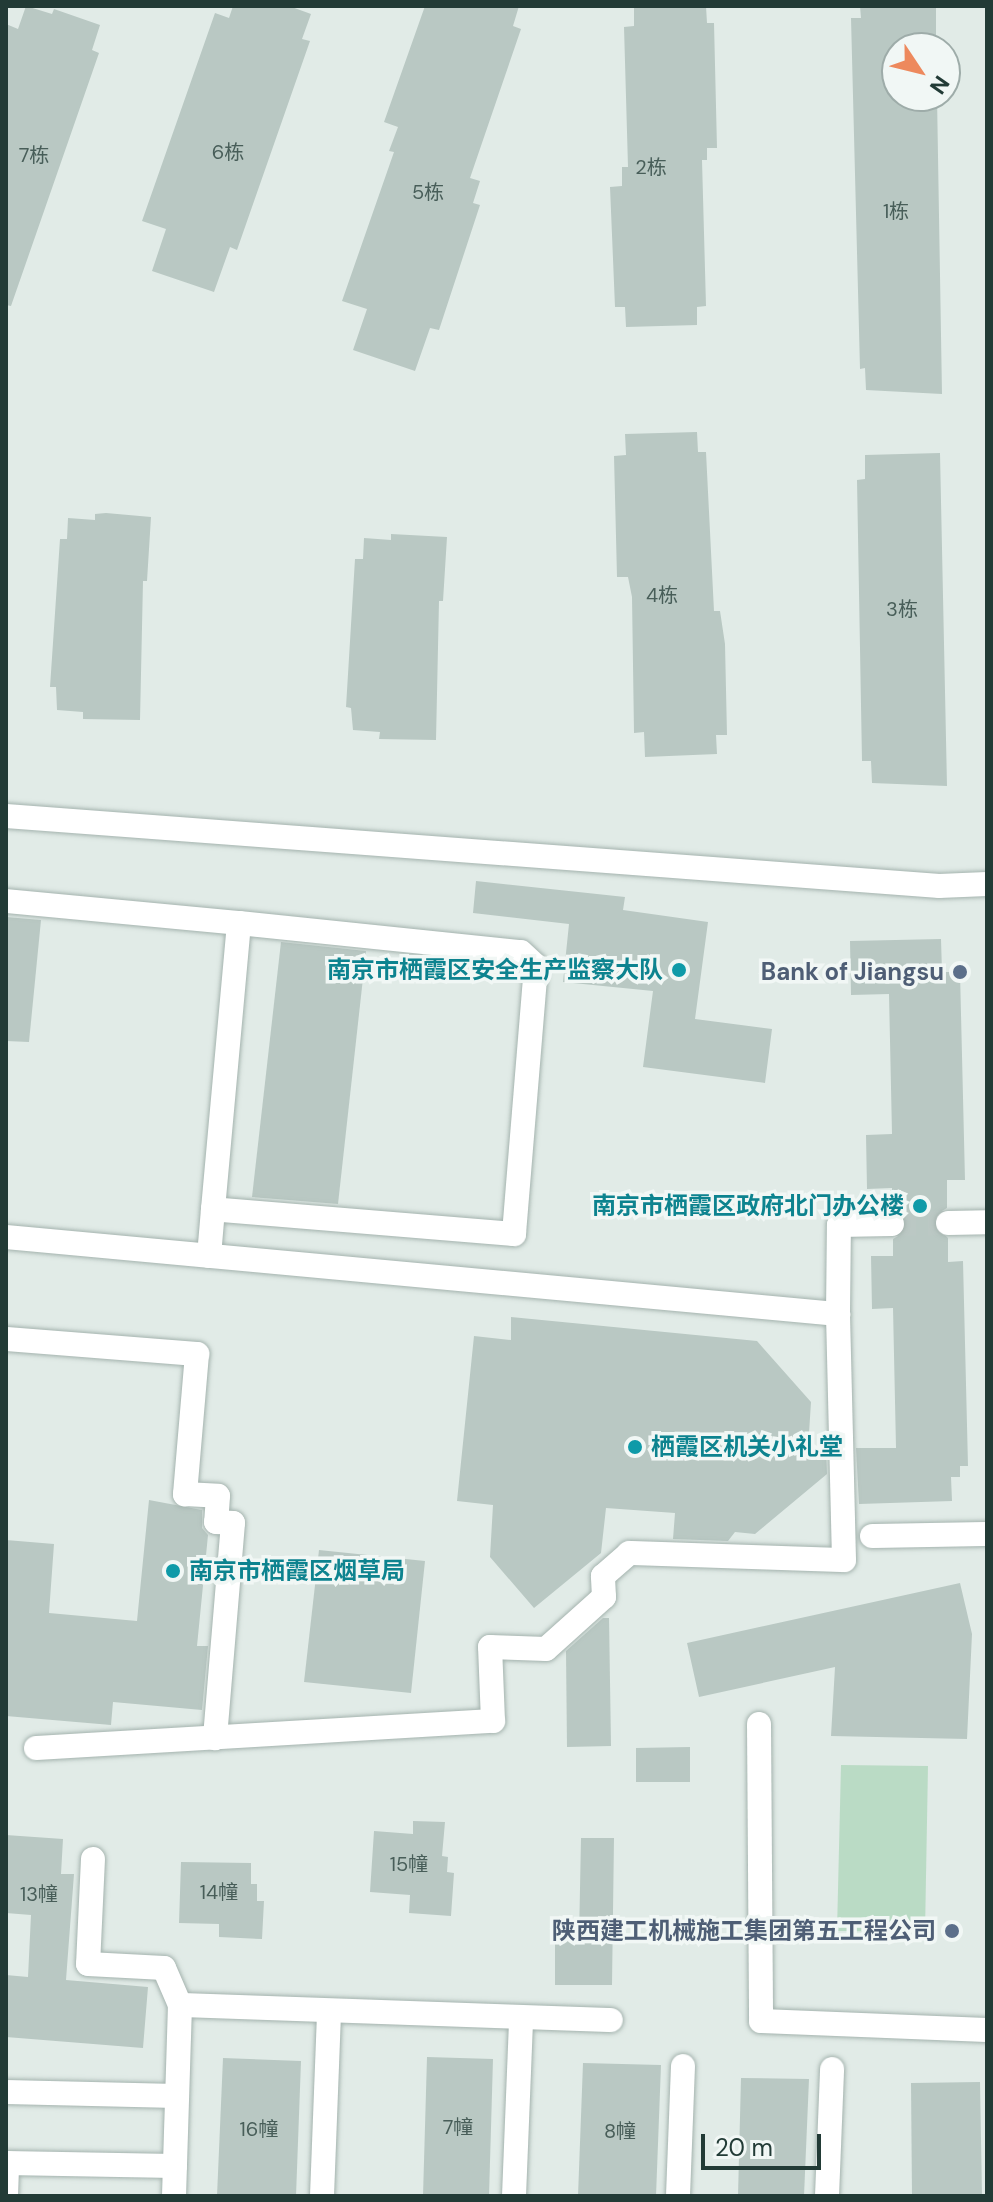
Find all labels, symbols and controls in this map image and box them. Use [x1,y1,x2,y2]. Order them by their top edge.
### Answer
north arrow [881,32,961,112]
text: N [923,70,956,100]
house number: 6栋 [212,140,244,164]
house number: 7栋 [19,143,49,167]
house number: 2栋 [635,155,667,179]
house number: 5栋 [412,180,444,204]
house number: 1栋 [883,199,909,223]
house number: 4栋 [646,583,678,607]
house number: 3栋 [886,597,918,621]
place label: 南京市栖霞区安全生产监察大队 [327,956,663,984]
place label: Bank of Jiangsu [761,958,944,986]
marker: 南京市栖霞区安全生产监察大队 [670,961,688,979]
marker: Bank of Jiangsu [951,963,969,981]
place label: 南京市栖霞区政府北门办公楼 [592,1192,904,1220]
marker: 南京市栖霞区政府北门办公楼 [911,1197,929,1215]
place label: 栖霞区机关小礼堂 [651,1433,843,1461]
marker: 栖霞区机关小礼堂 [626,1438,644,1456]
place label: 南京市栖霞区烟草局 [189,1557,405,1585]
marker: 南京市栖霞区烟草局 [164,1562,182,1580]
house number: 15幢 [390,1852,428,1876]
house number: 14幢 [200,1880,238,1904]
house number: 13幢 [20,1882,58,1906]
place label: 陕西建工机械施工集团第五工程公司 [552,1917,936,1945]
marker: 陕西建工机械施工集团第五工程公司 [943,1922,961,1940]
house number: 7幢 [443,2115,473,2139]
house number: 16幢 [240,2117,278,2141]
scale bar [705,2118,825,2168]
house number: 8幢 [604,2119,636,2143]
text: 20 m [715,2132,773,2163]

